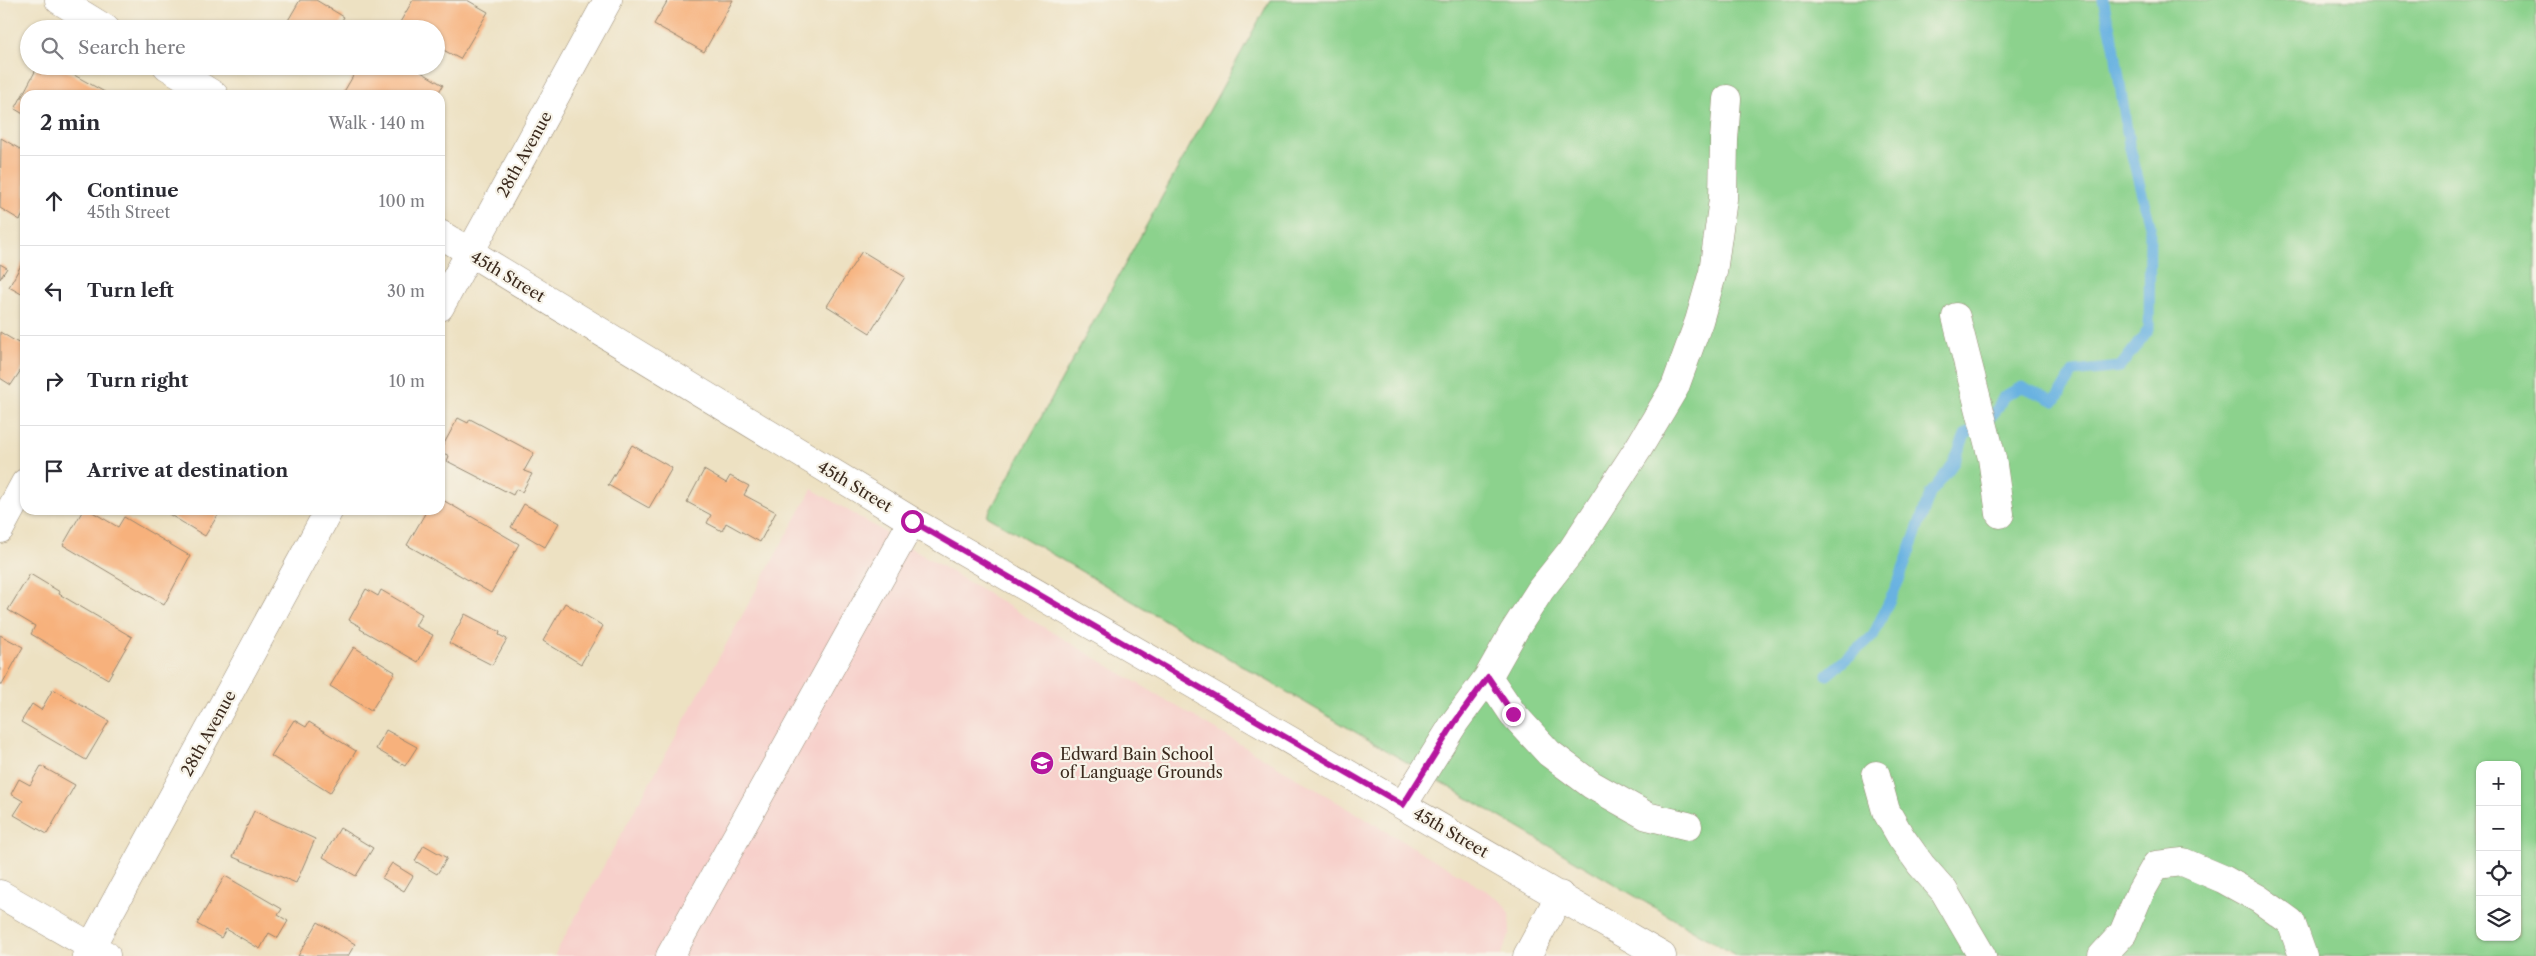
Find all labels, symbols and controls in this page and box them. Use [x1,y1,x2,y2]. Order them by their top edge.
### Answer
search box [20,20,445,75]
icon: search [38,34,66,62]
text: Search here [78,36,186,59]
street label: 28th Avenue [492,108,556,200]
text: 2 min [40,110,100,135]
text: Walk · 140 m [328,113,425,133]
text: Continue [87,179,179,202]
icon: ahead [40,187,68,215]
text: 100 m [379,191,425,211]
text: 45th Street [87,202,170,222]
street label: 45th Street [467,246,549,306]
icon: left [40,277,68,305]
text: Turn left [87,279,174,302]
text: 30 m [387,281,425,301]
icon: right [40,367,68,395]
text: Turn right [87,369,188,392]
text: 10 m [389,371,425,391]
street label: 45th Street [814,456,896,516]
icon: arrive [40,457,68,485]
text: Arrive at destination [87,459,288,482]
route start [901,510,924,533]
street label: 28th Avenue [176,687,240,779]
route end [1502,703,1525,726]
place label: Edward Bain School of Language Grounds [1060,744,1223,782]
school or university icon: Edward Bain School of Language Grounds [1029,750,1055,776]
map controls [2476,761,2521,941]
button: + [2476,761,2521,806]
street label: 45th Street [1410,803,1492,862]
button: − [2476,806,2521,851]
button: locate [2476,851,2521,896]
button: layers [2476,896,2521,941]

